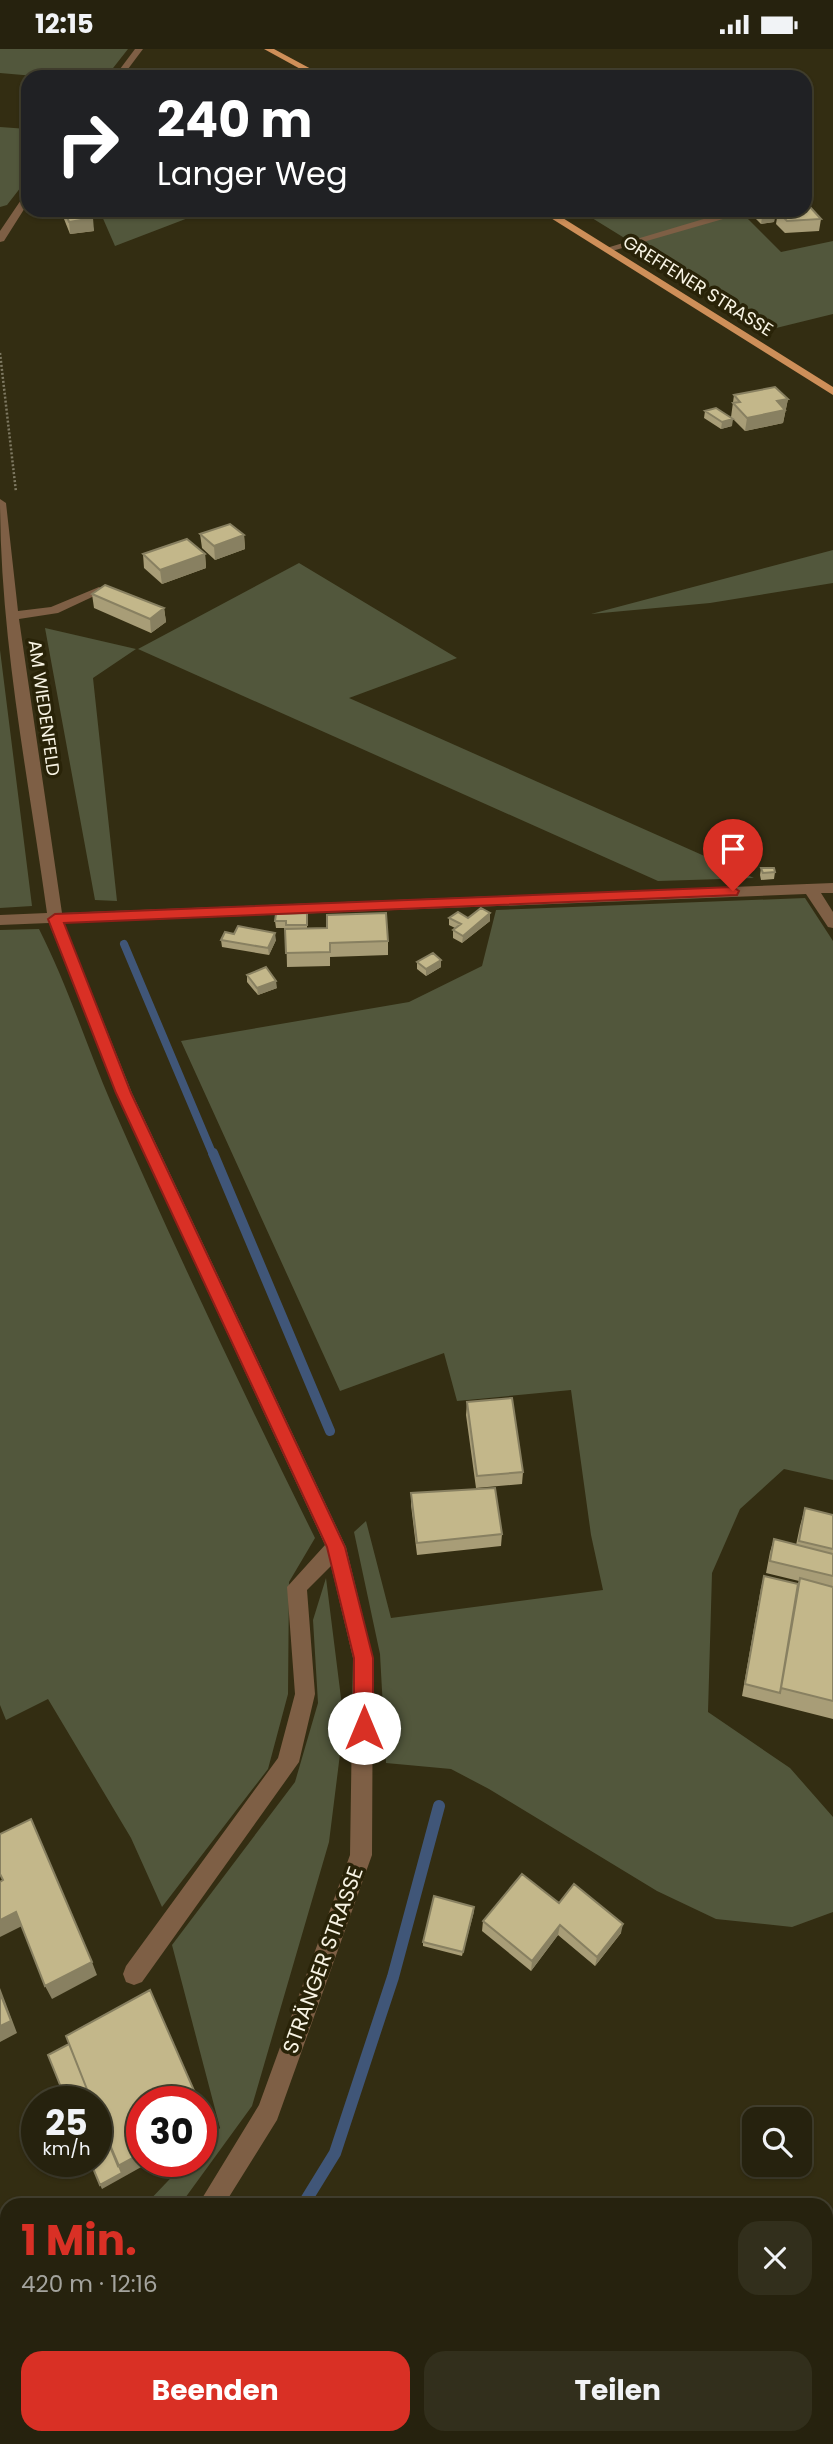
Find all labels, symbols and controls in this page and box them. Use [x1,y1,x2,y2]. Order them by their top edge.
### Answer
text: 12:15 [35,6,94,42]
text: 240 m [157,86,312,154]
icon: right [42,98,133,189]
text: Langer Weg [157,151,348,196]
street label: GREFFENER STRASSE [618,229,778,342]
street label: AM WIEDENFELD [23,638,66,778]
pin [703,819,763,891]
icon: arrive [714,830,752,868]
position arrow [327,1691,401,1765]
street label: STRÄNGER STRASSE [275,1862,370,2057]
speed limit sign: 30 [126,2086,217,2177]
text: 25 [45,2098,88,2147]
map controls [742,2107,812,2177]
button: search [742,2107,812,2177]
text: km/h [43,2136,90,2161]
text: 1 Min. [21,2211,137,2270]
button: close [738,2221,812,2295]
text: 420 m · 12:16 [21,2268,158,2300]
button: Beenden [21,2351,410,2431]
button: Teilen [424,2351,812,2431]

